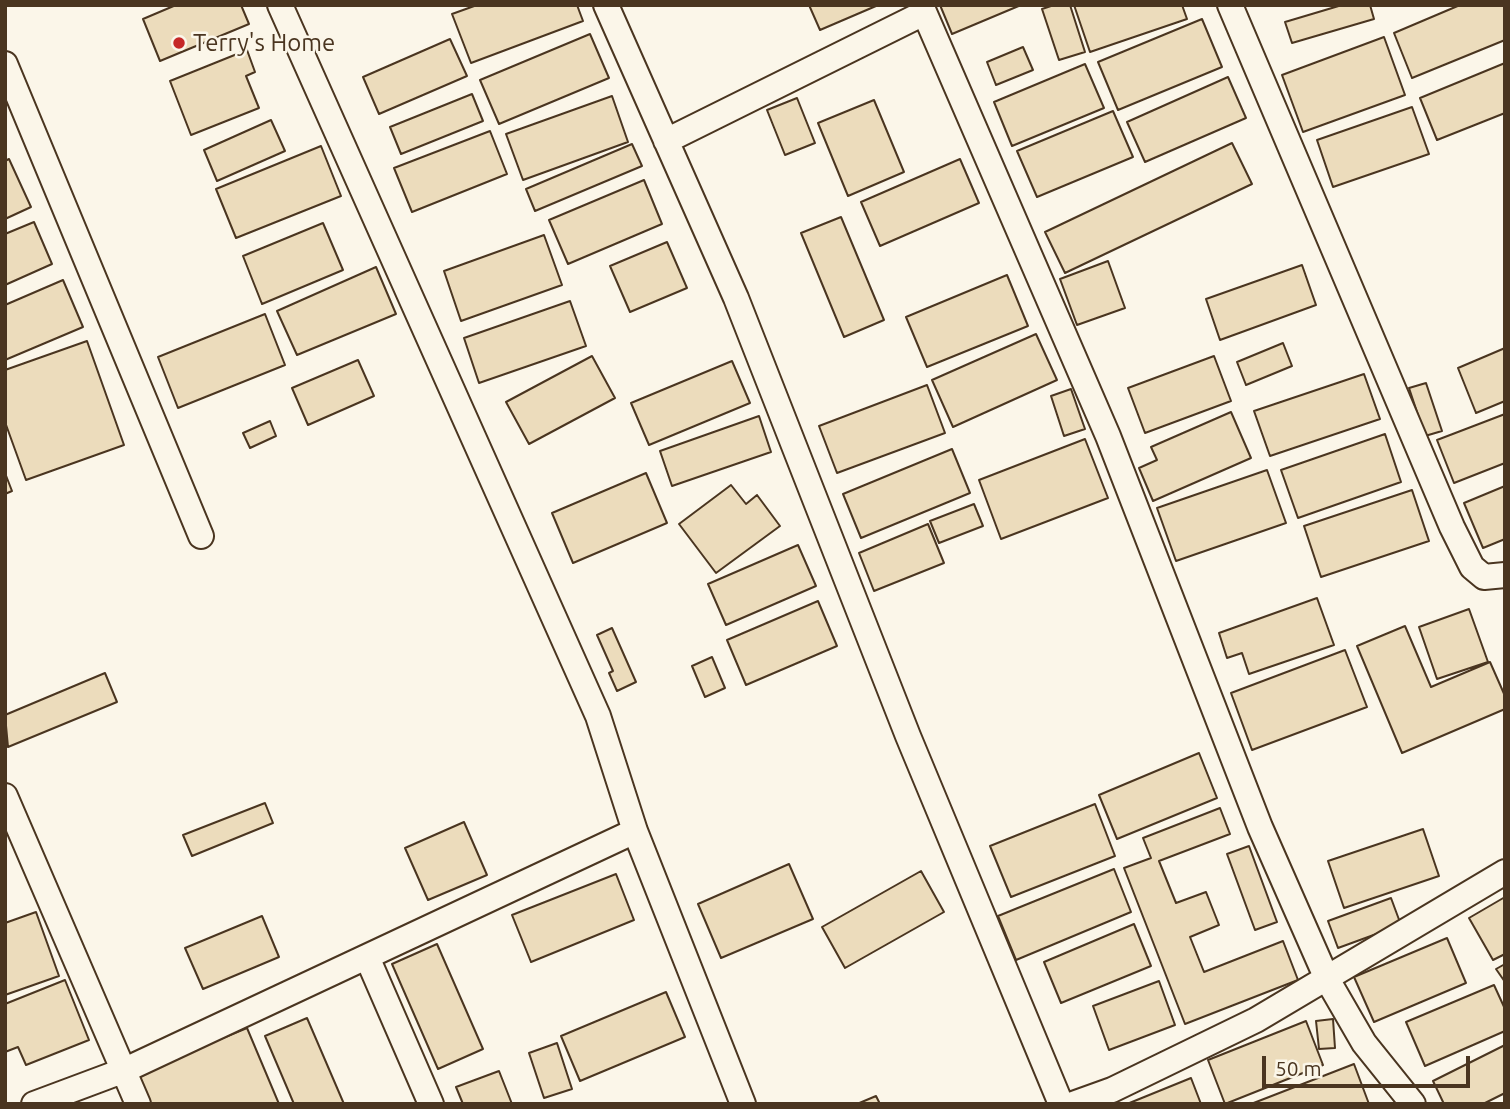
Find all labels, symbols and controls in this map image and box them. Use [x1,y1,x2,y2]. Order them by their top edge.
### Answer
place label: Terry's Home [193,29,335,57]
marker: Terry's Home [171,35,187,51]
scale bar [1265,1042,1473,1086]
text: 50 m [1275,1056,1322,1080]

